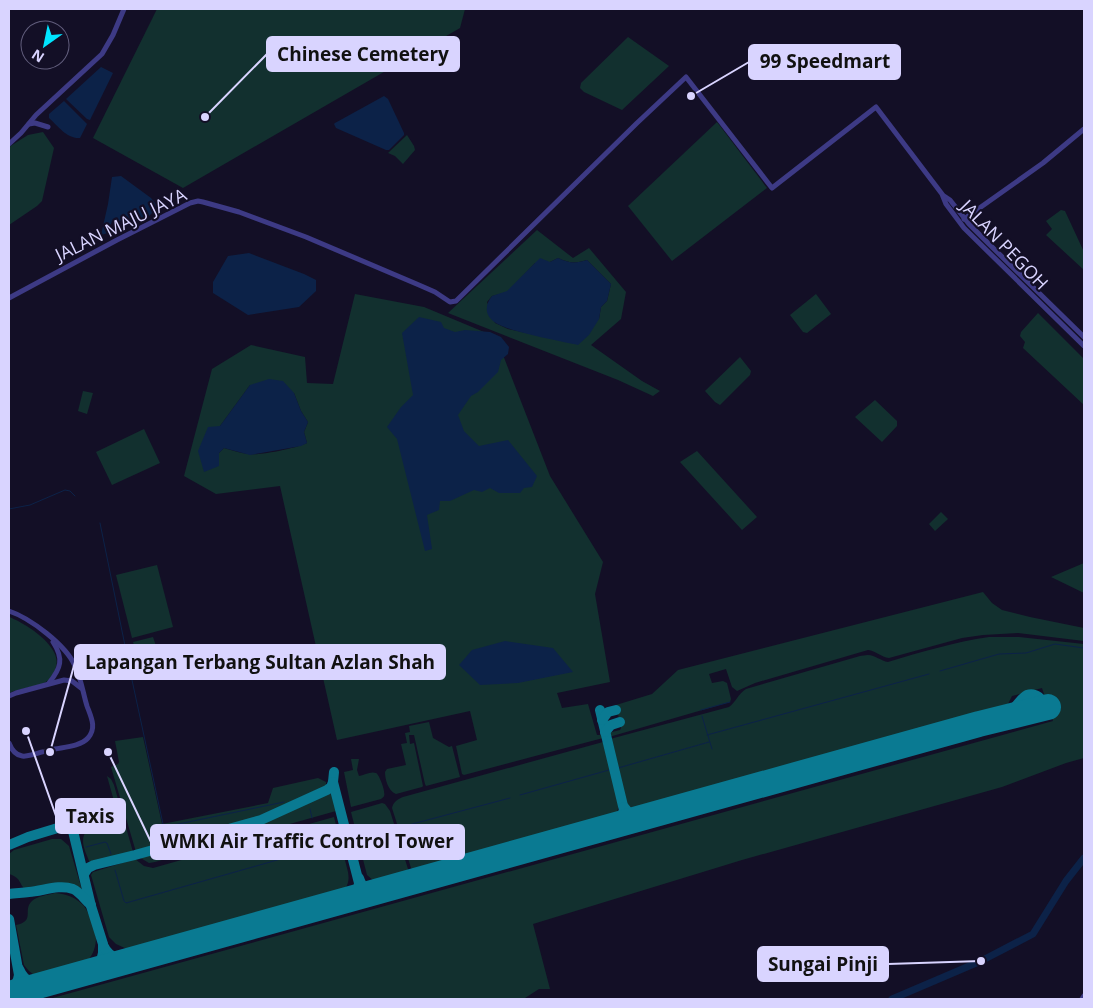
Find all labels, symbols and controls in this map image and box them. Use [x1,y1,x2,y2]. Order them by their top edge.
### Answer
north arrow [20,20,70,70]
callout: Chinese Cemetery [267,37,459,71]
text: Chinese Cemetery [277,41,449,67]
text: N [28,45,48,67]
callout: 99 Speedmart [749,45,900,79]
text: 99 Speedmart [760,48,890,74]
street label: JALAN MAJU JAYA [49,182,191,267]
street label: JALAN PEGOH [954,193,1054,295]
callout: Lapangan Terbang Sultan Azlan Shah [75,645,445,679]
text: Lapangan Terbang Sultan Azlan Shah [85,649,435,675]
callout: Taxis [56,799,125,833]
text: Taxis [66,803,114,829]
callout: WMKI Air Traffic Control Tower [151,825,464,859]
text: WMKI Air Traffic Control Tower [160,828,454,854]
callout: Sungai Pinji [758,947,888,981]
text: Sungai Pinji [768,951,878,977]

